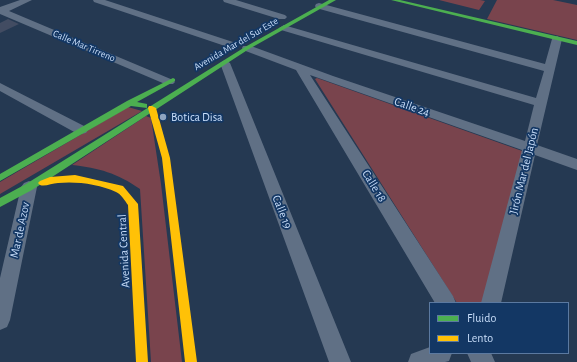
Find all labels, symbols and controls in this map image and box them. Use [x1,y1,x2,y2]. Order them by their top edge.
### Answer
street label: Avenida Mar del Sur Este [192,15,280,73]
street label: Calle Mar Tirreno [51,27,117,65]
street label: Calle 24 [392,94,432,120]
place label: Botica Disa [171,110,223,124]
marker: Botica Disa [158,112,168,122]
street label: Jirón Mar del Japón [506,126,542,216]
street label: Calle 18 [359,167,389,205]
street label: Calle 19 [269,193,295,231]
street label: Mar de Azov [7,201,33,259]
street label: Avenida Central [115,214,133,288]
legend [429,302,569,354]
text: Fluido [467,312,496,324]
text: Lento [467,332,493,344]

